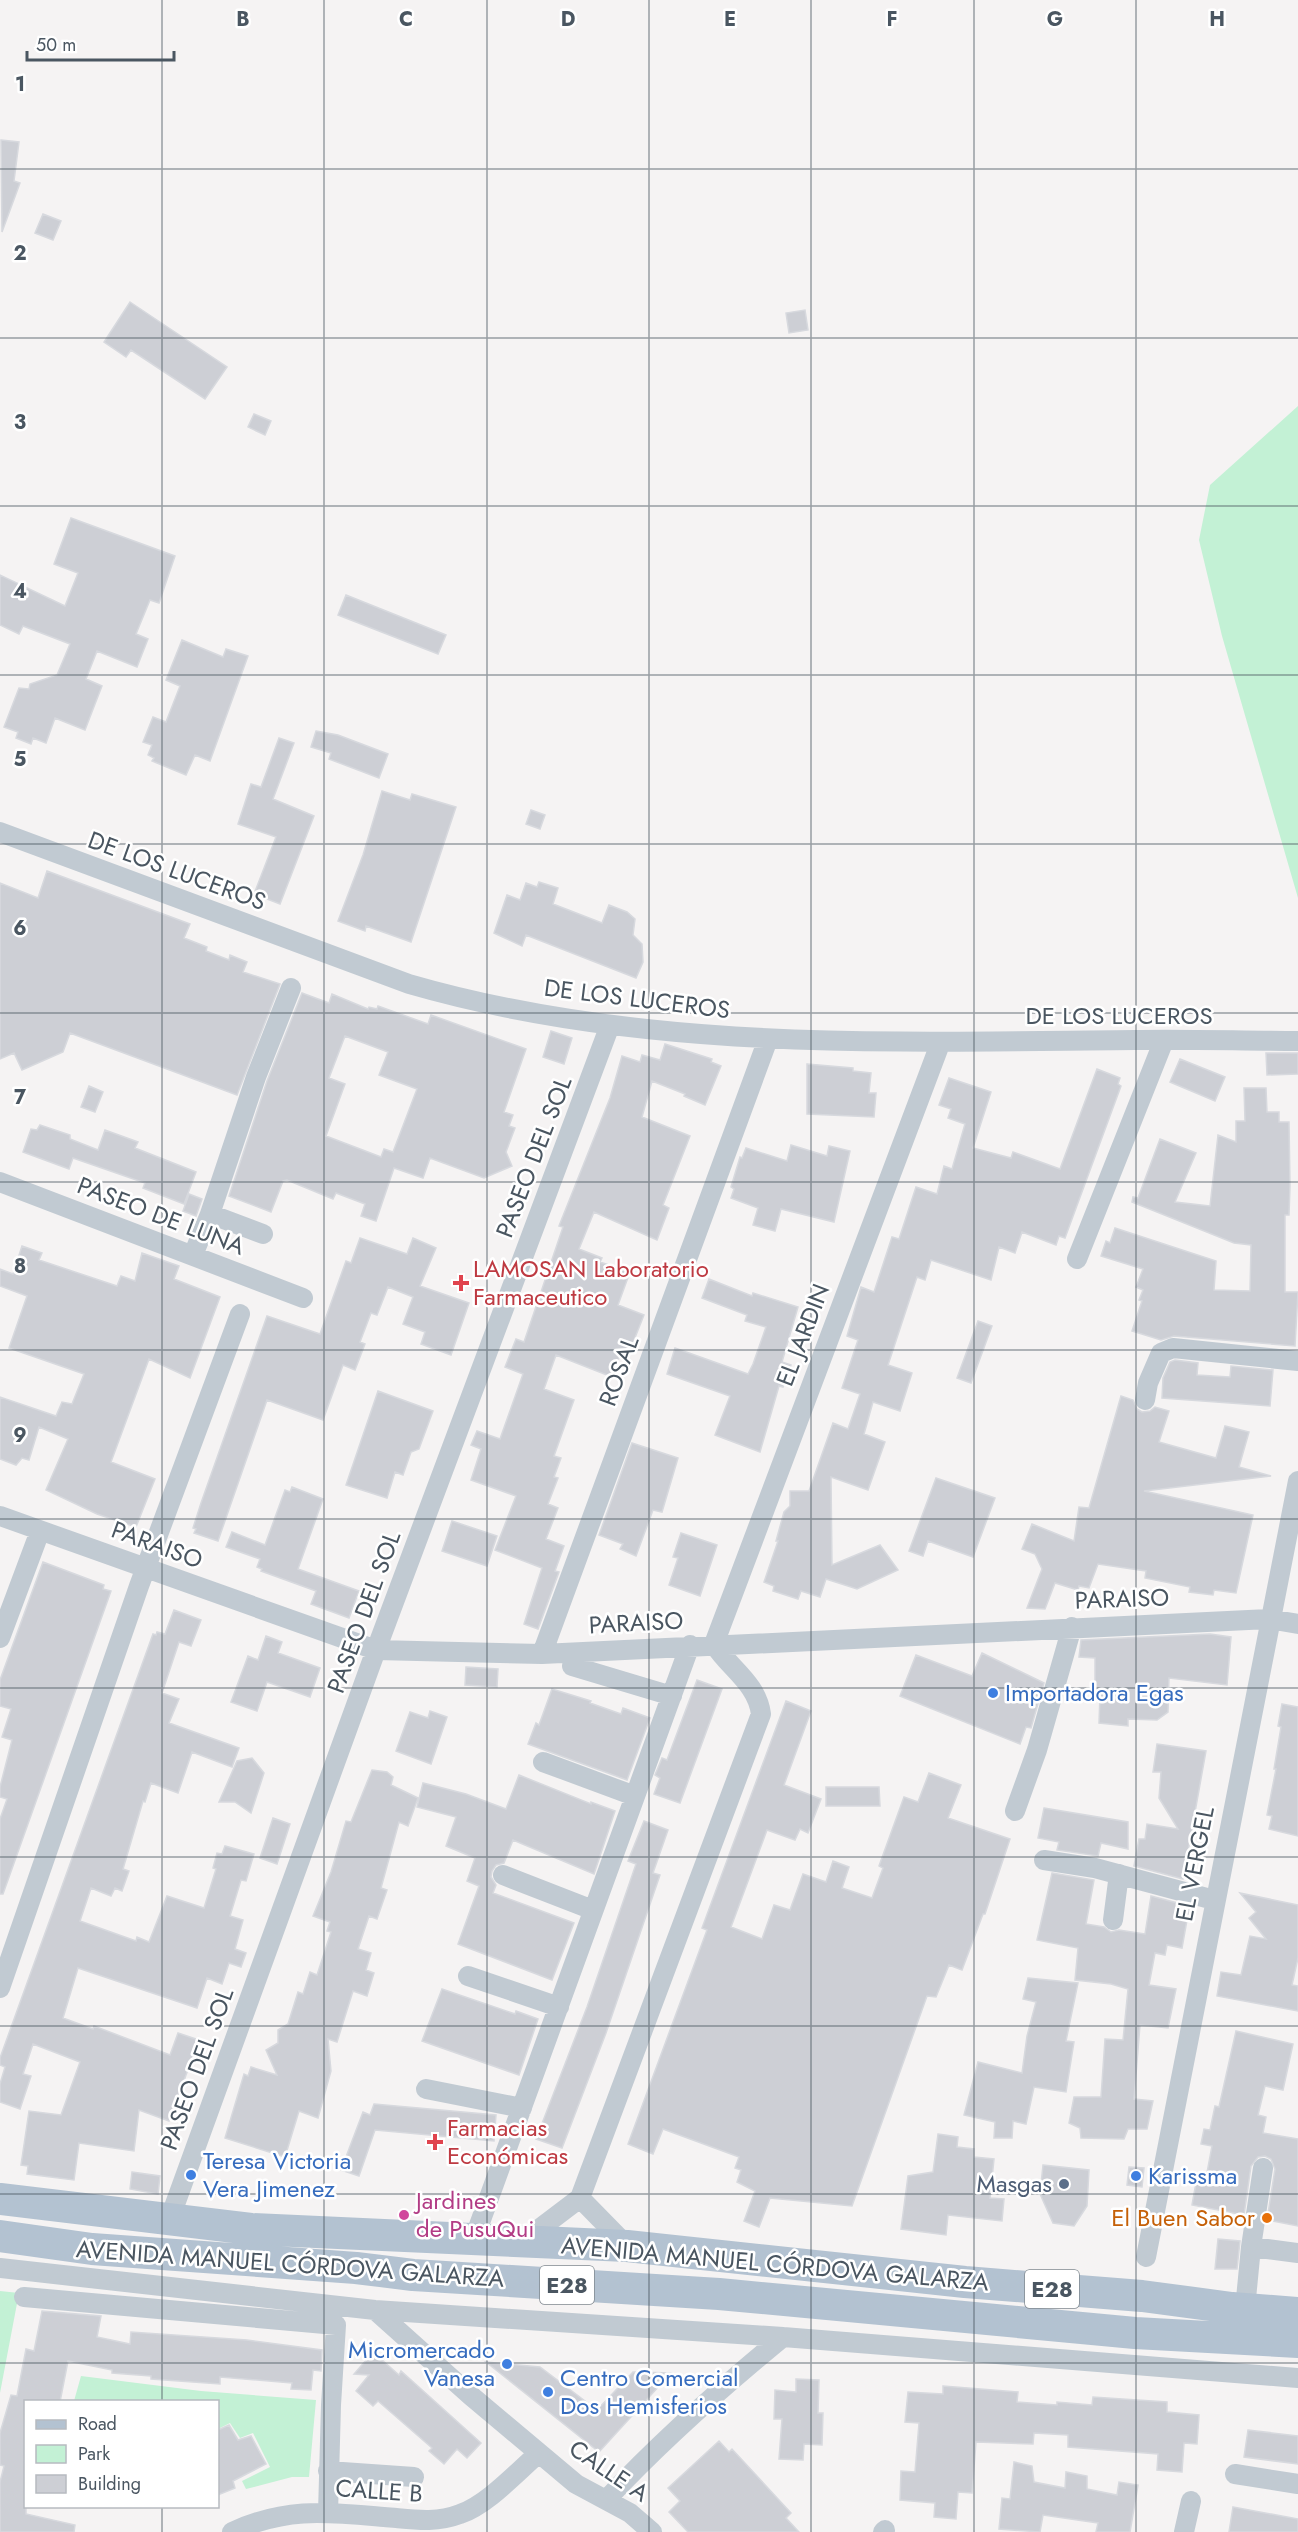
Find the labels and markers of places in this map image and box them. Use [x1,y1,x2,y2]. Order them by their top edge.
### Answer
place label: LAMOSAN Laboratorio Farmaceutico [473,1251,709,1314]
marker: LAMOSAN Laboratorio Farmaceutico [454,1276,468,1290]
place label: Importadora Egas [1005,1675,1184,1710]
marker: Importadora Egas [986,1686,1000,1700]
place label: Farmacias Económicas [447,2110,568,2173]
marker: Farmacias Económicas [428,2135,442,2149]
place label: Teresa Victoria Vera Jimenez [203,2143,351,2206]
place label: Karissma [1148,2158,1237,2193]
place label: Masgas [976,2166,1052,2201]
marker: Teresa Victoria Vera Jimenez [184,2168,198,2182]
marker: Karissma [1129,2169,1143,2183]
marker: Masgas [1057,2177,1071,2191]
place label: Jardines de PusuQui [413,2183,535,2246]
place label: El Buen Sabor [1111,2200,1256,2235]
marker: Jardines de PusuQui [397,2208,411,2222]
marker: El Buen Sabor [1260,2211,1274,2225]
place label: Micromercado Vanesa [348,2332,495,2395]
marker: Micromercado Vanesa [500,2357,514,2371]
place label: Centro Comercial Dos Hemisferios [560,2360,739,2423]
marker: Centro Comercial Dos Hemisferios [541,2385,555,2399]

